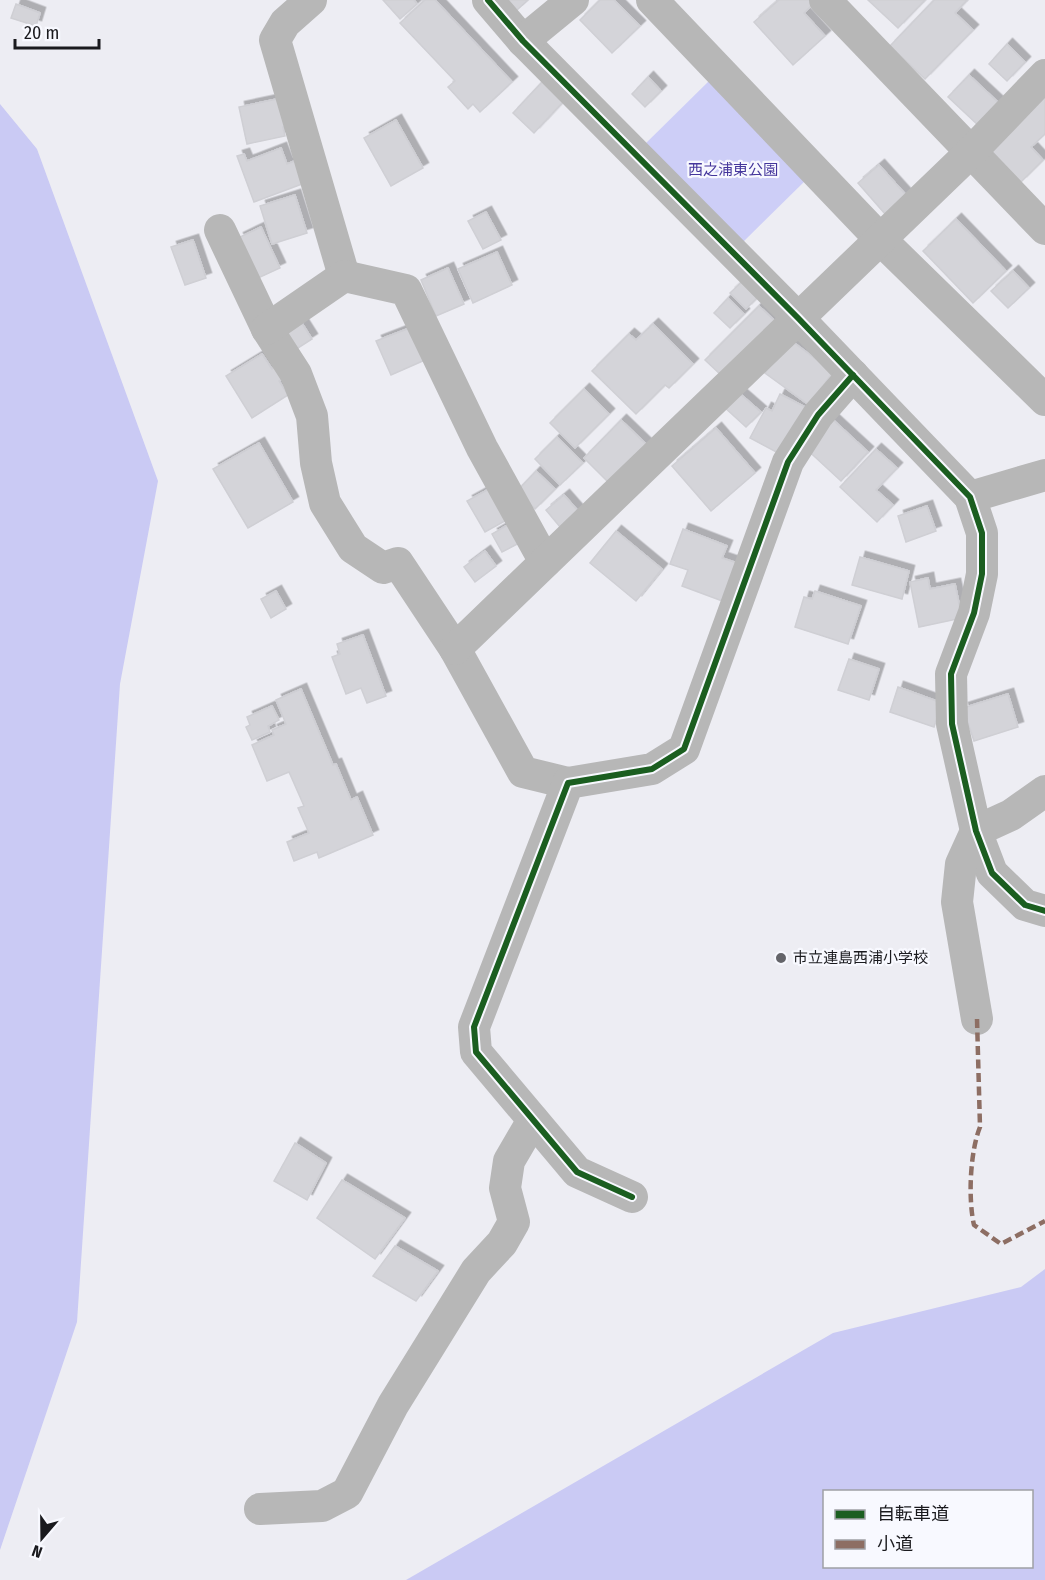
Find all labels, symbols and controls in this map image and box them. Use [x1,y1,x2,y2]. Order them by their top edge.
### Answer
scale bar [15,12,99,50]
text: 20 m [24,22,59,44]
park label: 西之浦東公園 [688,161,778,179]
place label: 市立連島西浦小学校 [793,949,928,967]
marker: 市立連島西浦小学校 [774,951,788,965]
legend [823,1490,1033,1568]
text: 自転車道 [877,1503,949,1525]
north arrow [12,1508,72,1568]
text: 小道 [877,1533,913,1555]
text: N [29,1541,45,1562]

